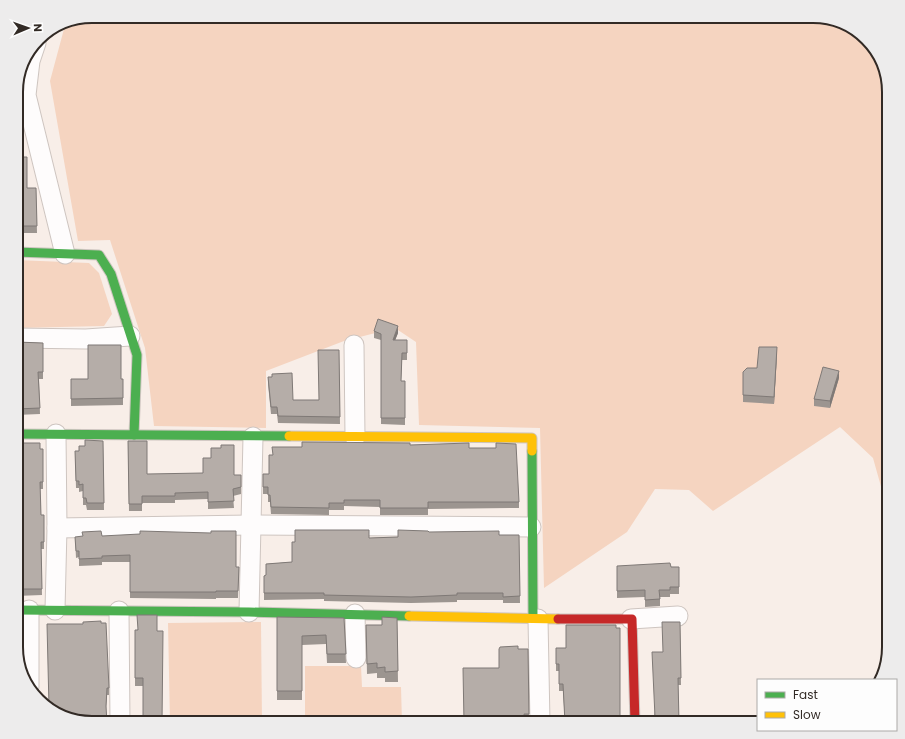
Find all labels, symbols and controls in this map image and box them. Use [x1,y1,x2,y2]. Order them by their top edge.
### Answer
north arrow [8,8,48,48]
text: N [30,23,46,32]
legend [757,679,897,731]
text: Fast [793,686,818,703]
text: Slow [793,706,821,723]

